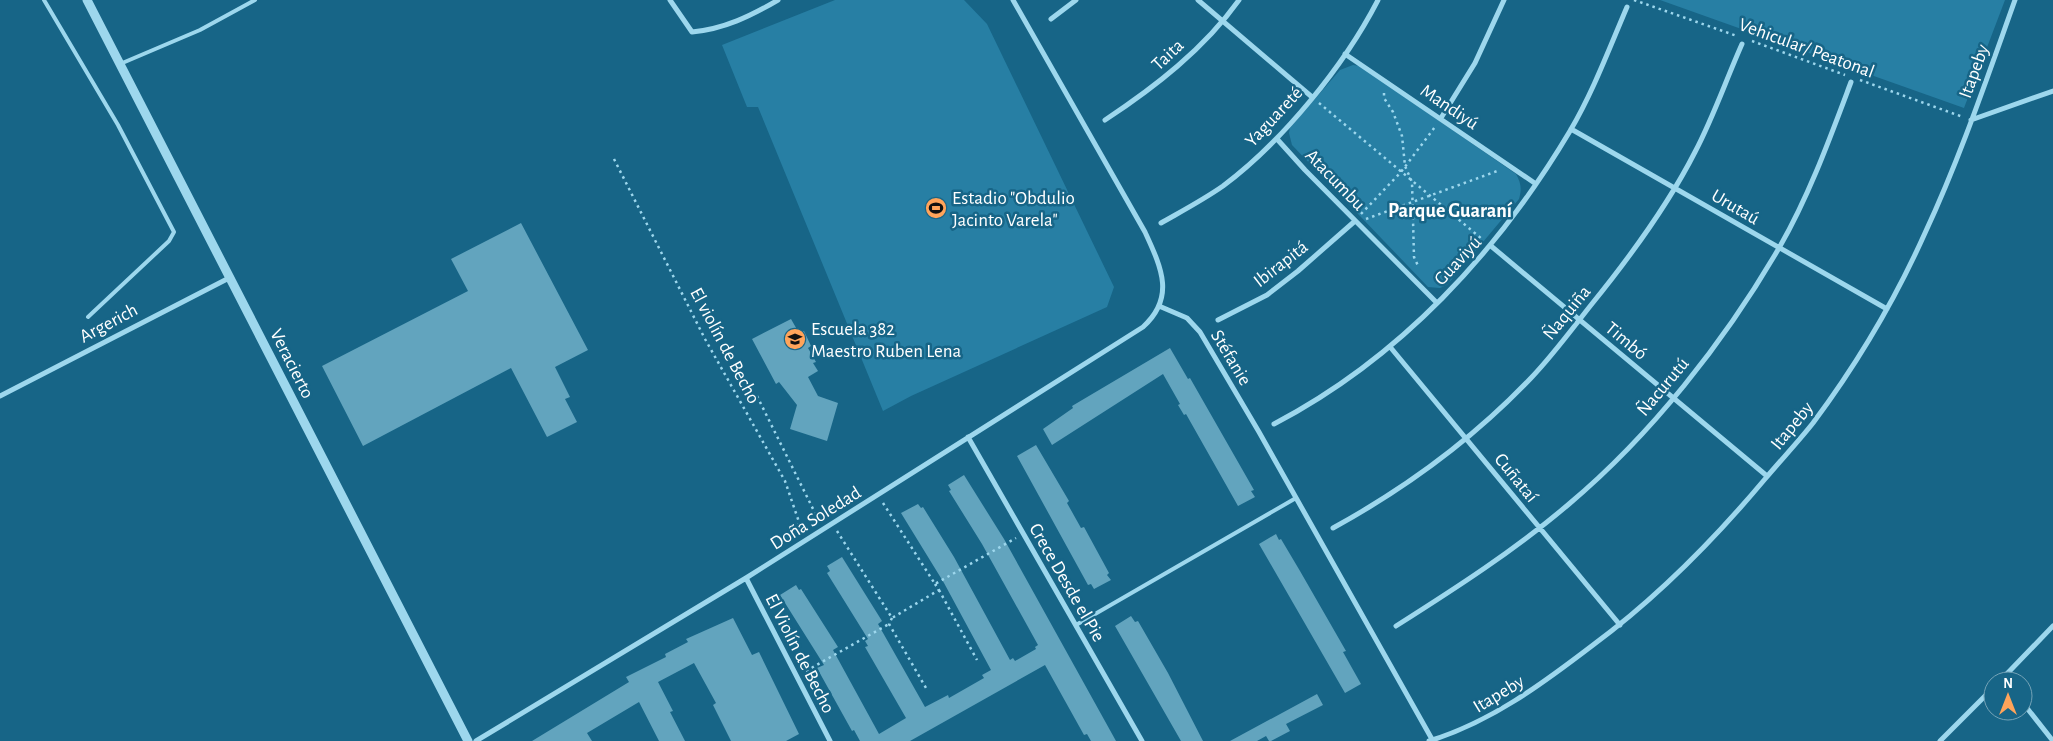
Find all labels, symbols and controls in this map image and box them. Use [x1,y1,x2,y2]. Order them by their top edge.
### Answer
street label: Vehicular/ Peatonal [1736,15,1877,82]
street label: Taita [1148,36,1188,74]
street label: Itapeby [1956,42,1993,101]
street label: Mandiyú [1417,81,1482,134]
street label: Yaguareté [1242,83,1306,151]
street label: Atacumbu [1301,146,1369,215]
street label: Urutaú [1708,186,1763,229]
place label: Estadio "Obdulio Jacinto Varela" [952,189,1075,230]
sports icon: Estadio "Obdulio Jacinto Varela" [924,196,948,220]
district label: Parque Guaraní [1388,201,1513,221]
street label: Guaviyú [1431,233,1486,289]
street label: Ibirapitá [1250,237,1312,291]
street label: Ñaquiña [1538,281,1595,344]
street label: El violín de Becho [686,285,763,407]
street label: Argerich [76,300,141,346]
street label: Timbó [1601,318,1651,364]
place label: Escuela 382 Maestro Ruben Lena [811,320,962,361]
street label: Veracierto [266,326,317,402]
school or university icon: Escuela 382 Maestro Ruben Lena [783,327,807,351]
street label: Stéfanie [1207,327,1255,389]
street label: Ñacurutú [1632,353,1693,420]
street label: Itapeby [1767,398,1817,454]
street label: Cuñataí [1490,450,1541,506]
street label: Doña Soledad [767,483,865,554]
street label: Crece Desde el Pie [1025,520,1108,645]
street label: El Violín de Becho [761,591,838,716]
north arrow [1983,671,2033,721]
street label: Itapeby [1470,672,1528,717]
text: N [2003,677,2013,691]

